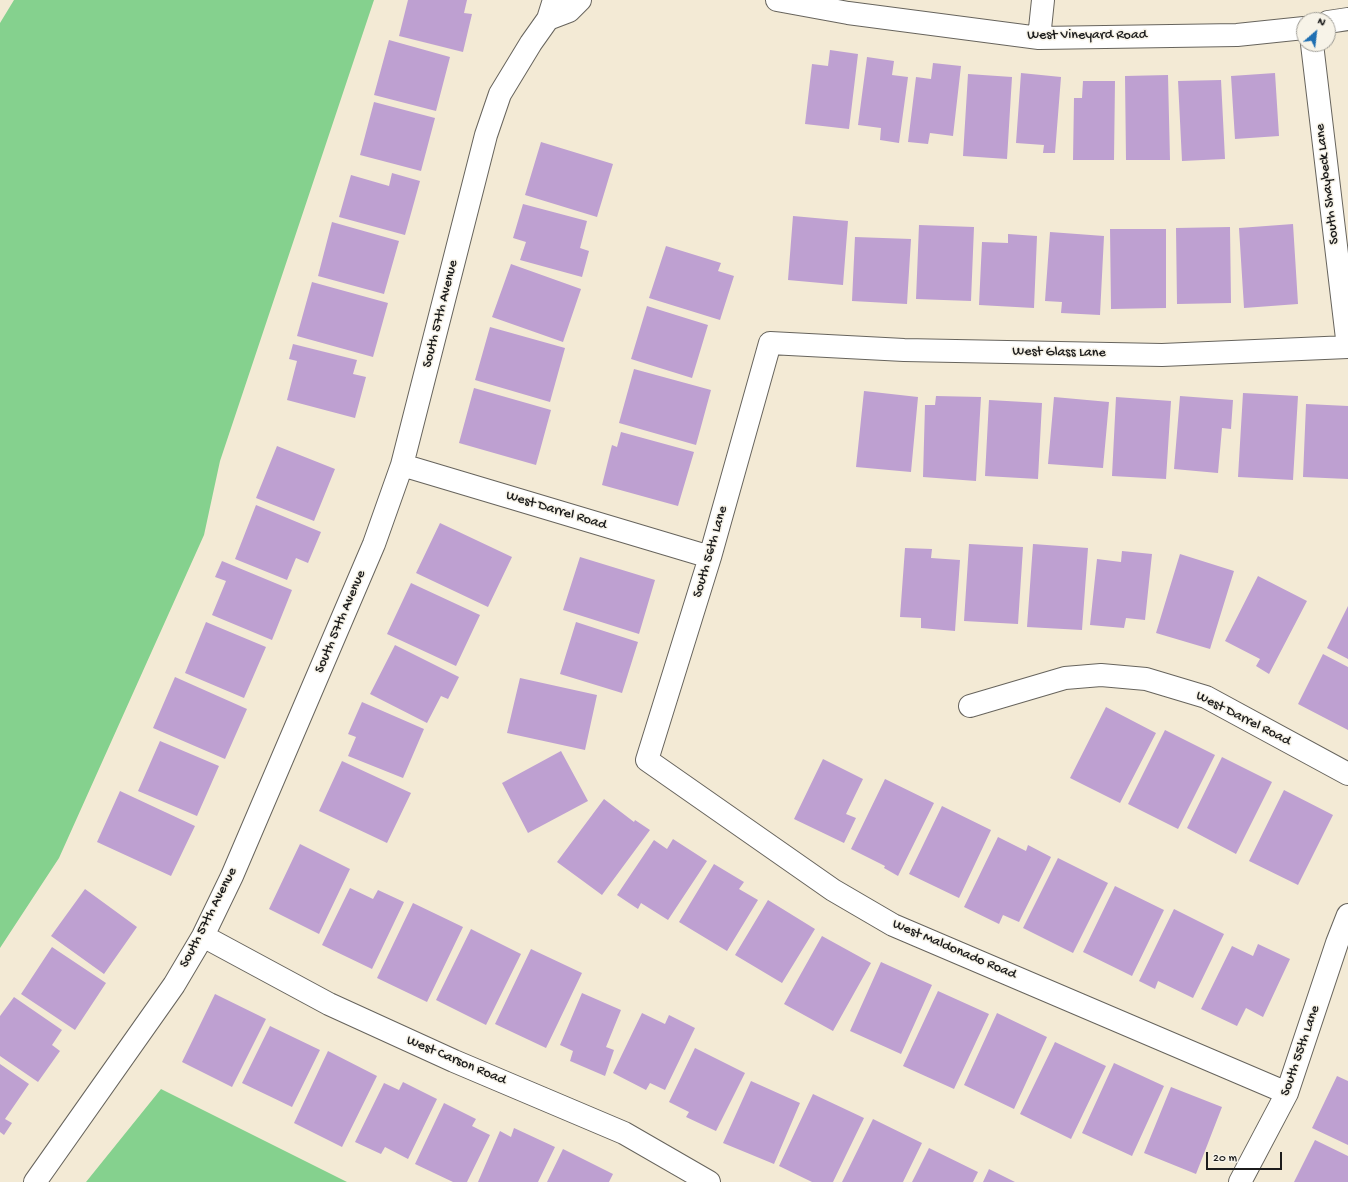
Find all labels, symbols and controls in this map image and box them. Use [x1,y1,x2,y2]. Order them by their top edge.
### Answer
north arrow [1296,12,1336,52]
text: N [1315,15,1327,29]
street label: West Vineyard Road [1027,28,1147,44]
street label: South Shaybeck Lane [1312,123,1344,245]
street label: South 57th Avenue [420,259,462,369]
street label: West Glass Lane [1012,344,1106,362]
street label: West Darrel Road [504,488,608,534]
street label: South 56th Lane [690,504,732,600]
street label: South 57th Avenue [312,568,370,676]
street label: West Darrel Road [1193,688,1293,750]
street label: South 57th Avenue [177,865,241,971]
street label: West Maldonado Road [889,916,1019,984]
street label: South 55th Lane [1278,1003,1324,1099]
street label: West Carson Road [404,1032,508,1090]
scale bar [1208,1144,1284,1170]
text: 20 m [1213,1152,1237,1166]

